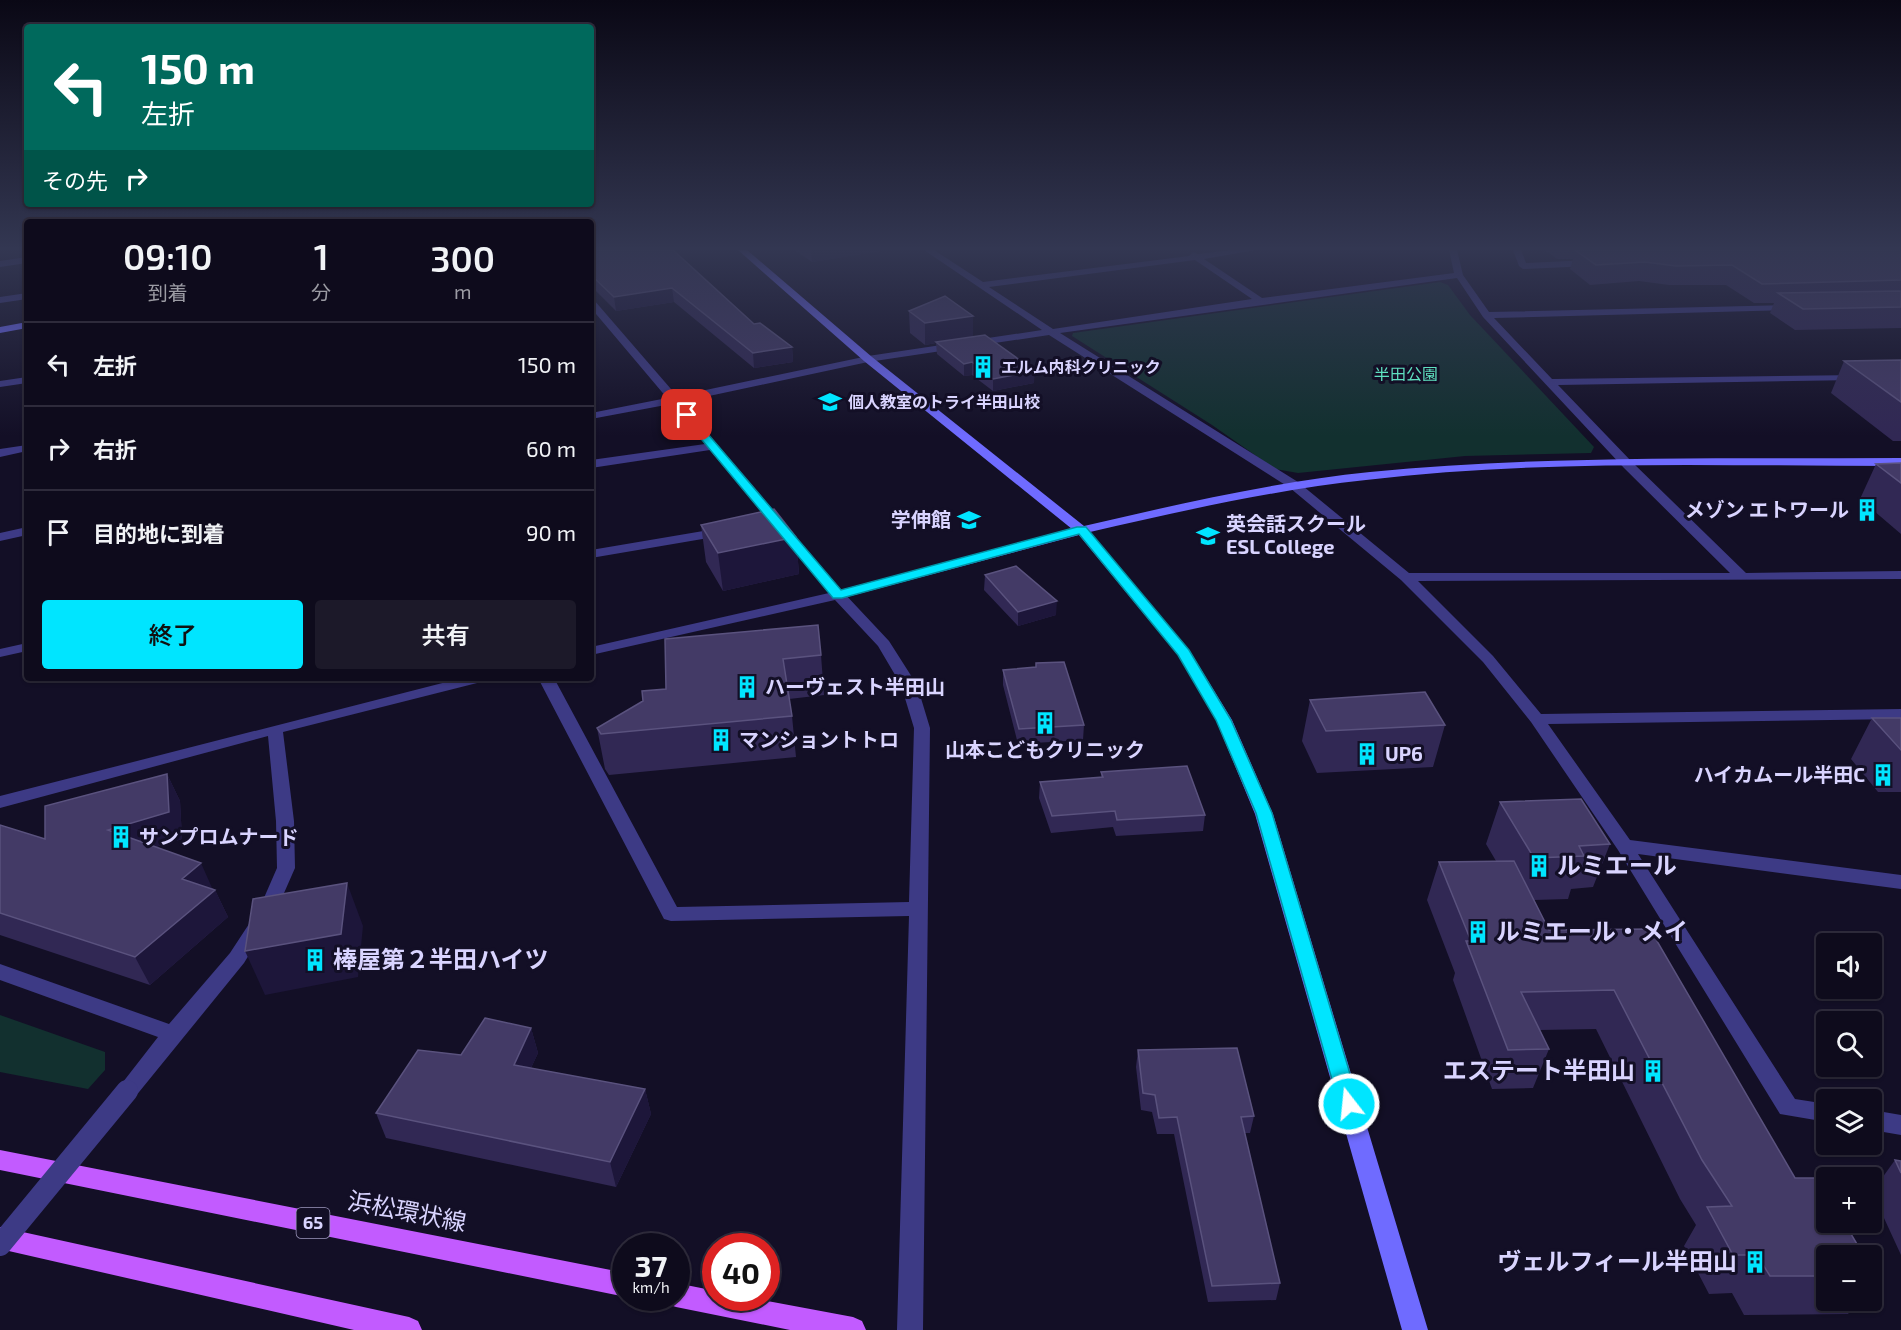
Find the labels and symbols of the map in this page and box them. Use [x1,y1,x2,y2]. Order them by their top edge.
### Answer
building icon: エルム内科クリニック [970,354,996,380]
place label: エルム内科クリニック [1001,357,1161,376]
park label: 半田公園 [1374,364,1438,383]
pin [661,389,712,440]
school or university icon: 個人教室のトライ半田山校 [817,389,843,415]
place label: 個人教室のトライ半田山校 [848,392,1040,411]
place label: メゾン エトワール [1685,497,1849,521]
building icon: メゾン エトワール [1854,497,1880,523]
place label: 学伸館 [891,507,951,531]
school or university icon: 学伸館 [956,507,982,533]
place label: 英会話スクール ESL College [1226,511,1366,558]
school or university icon: 英会話スクール ESL College [1195,523,1221,549]
building icon: ハーヴェスト半田山 [734,674,760,700]
place label: ハーヴェスト半田山 [765,674,945,698]
building icon: 山本こどもクリニック [1032,710,1058,736]
building icon: マンショントトロ [708,727,734,753]
place label: マンショントトロ [739,727,899,751]
place label: 山本こどもクリニック [945,737,1145,761]
building icon: UP6 [1354,741,1380,767]
place label: UP6 [1385,741,1423,765]
place label: ハイカムール半田C [1694,762,1865,786]
building icon: ハイカムール半田C [1870,762,1896,788]
building icon: サンプロムナード [108,824,134,850]
place label: サンプロムナード [139,824,298,848]
place label: ルミエール [1557,850,1677,879]
building icon: ルミエール [1526,853,1552,879]
place label: ルミエール・メイ [1496,916,1688,945]
building icon: ルミエール・メイ [1465,919,1491,945]
place label: 棒屋第２半田ハイツ [333,944,549,973]
building icon: 棒屋第２半田ハイツ [302,947,328,973]
place label: エステート半田山 [1443,1055,1635,1084]
building icon: エステート半田山 [1640,1058,1666,1084]
position arrow [1317,1072,1381,1136]
street label: 浜松環状線 [346,1185,469,1236]
road number: 65 [296,1208,330,1238]
speed limit sign: 40 [702,1233,780,1311]
place label: ヴェルフィール半田山 [1497,1246,1737,1275]
building icon: ヴェルフィール半田山 [1742,1249,1768,1275]

